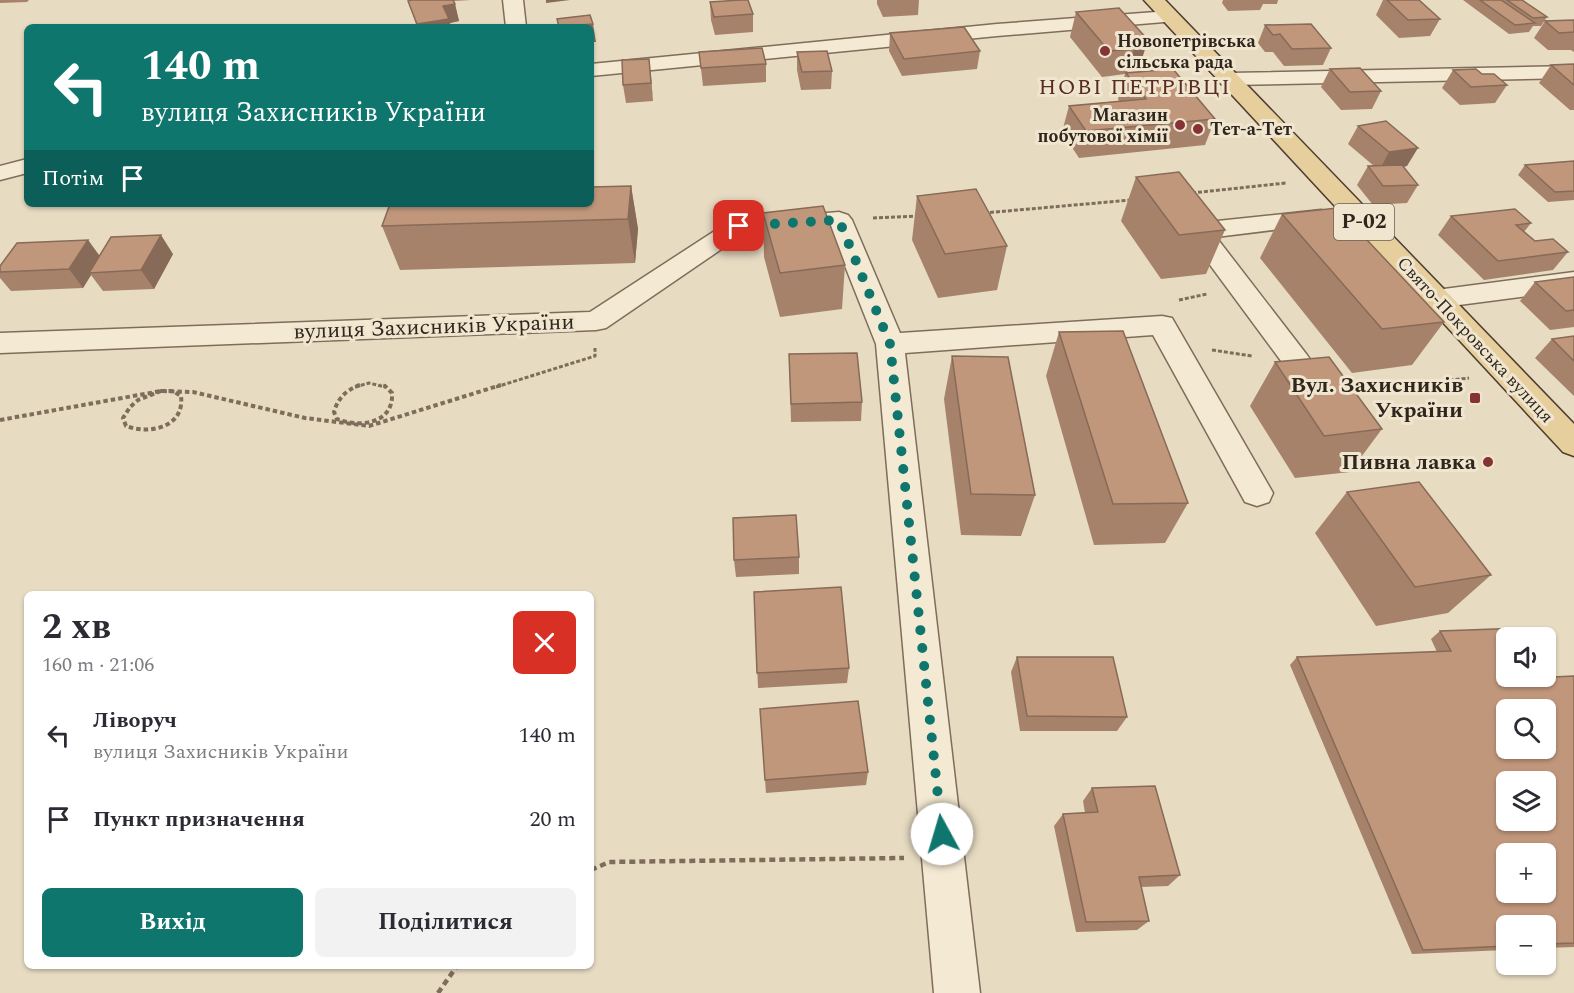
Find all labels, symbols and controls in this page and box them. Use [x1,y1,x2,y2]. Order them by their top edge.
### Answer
place label: Новопетрівська сільська рада [1117,28,1257,76]
text: 140 m [141,35,260,98]
marker: Новопетрівська сільська рада [1098,44,1112,58]
icon: left [42,48,120,126]
district label: НОВІ ПЕТРІВЦІ [1039,71,1231,104]
text: вулиця Захисників України [141,92,486,134]
place label: Магазин побутової хімії [1037,102,1168,150]
place label: Тет-а-Тет [1210,116,1292,143]
marker: Магазин побутової хімії [1173,118,1187,132]
marker: Тет-а-Тет [1191,122,1205,136]
text: Потім [42,162,104,195]
icon: arrive [116,162,149,195]
pin [713,200,764,251]
road number: Р-02 [1334,204,1394,240]
icon: arrive [722,209,755,242]
street label: Свято-Покровська вулиця [1390,251,1560,429]
street label: вулиця Захисників України [293,306,575,348]
place label: Вул. Захисників України [1290,369,1463,427]
marker: Вул. Захисників України [1468,391,1482,405]
place label: Пивна лавка [1341,446,1477,479]
marker: Пивна лавка [1481,455,1495,469]
text: 2 хв [42,600,111,655]
button: close [513,611,576,674]
map controls [1496,627,1556,975]
button: sound [1496,627,1556,687]
text: 160 m · 21:06 [42,650,154,680]
button: search [1496,699,1556,759]
text: Ліворуч [93,704,177,737]
icon: left [42,719,75,752]
text: 140 m [519,719,576,752]
text: вулиця Захисників України [93,737,349,767]
button: layers [1496,771,1556,831]
position arrow [910,802,974,866]
icon: arrive [42,803,75,836]
text: Пункт призначення [93,803,305,836]
text: 20 m [530,803,576,836]
button: + [1496,843,1556,903]
button: Вихід [42,888,303,957]
button: Поділитися [315,888,576,957]
button: − [1496,915,1556,975]

